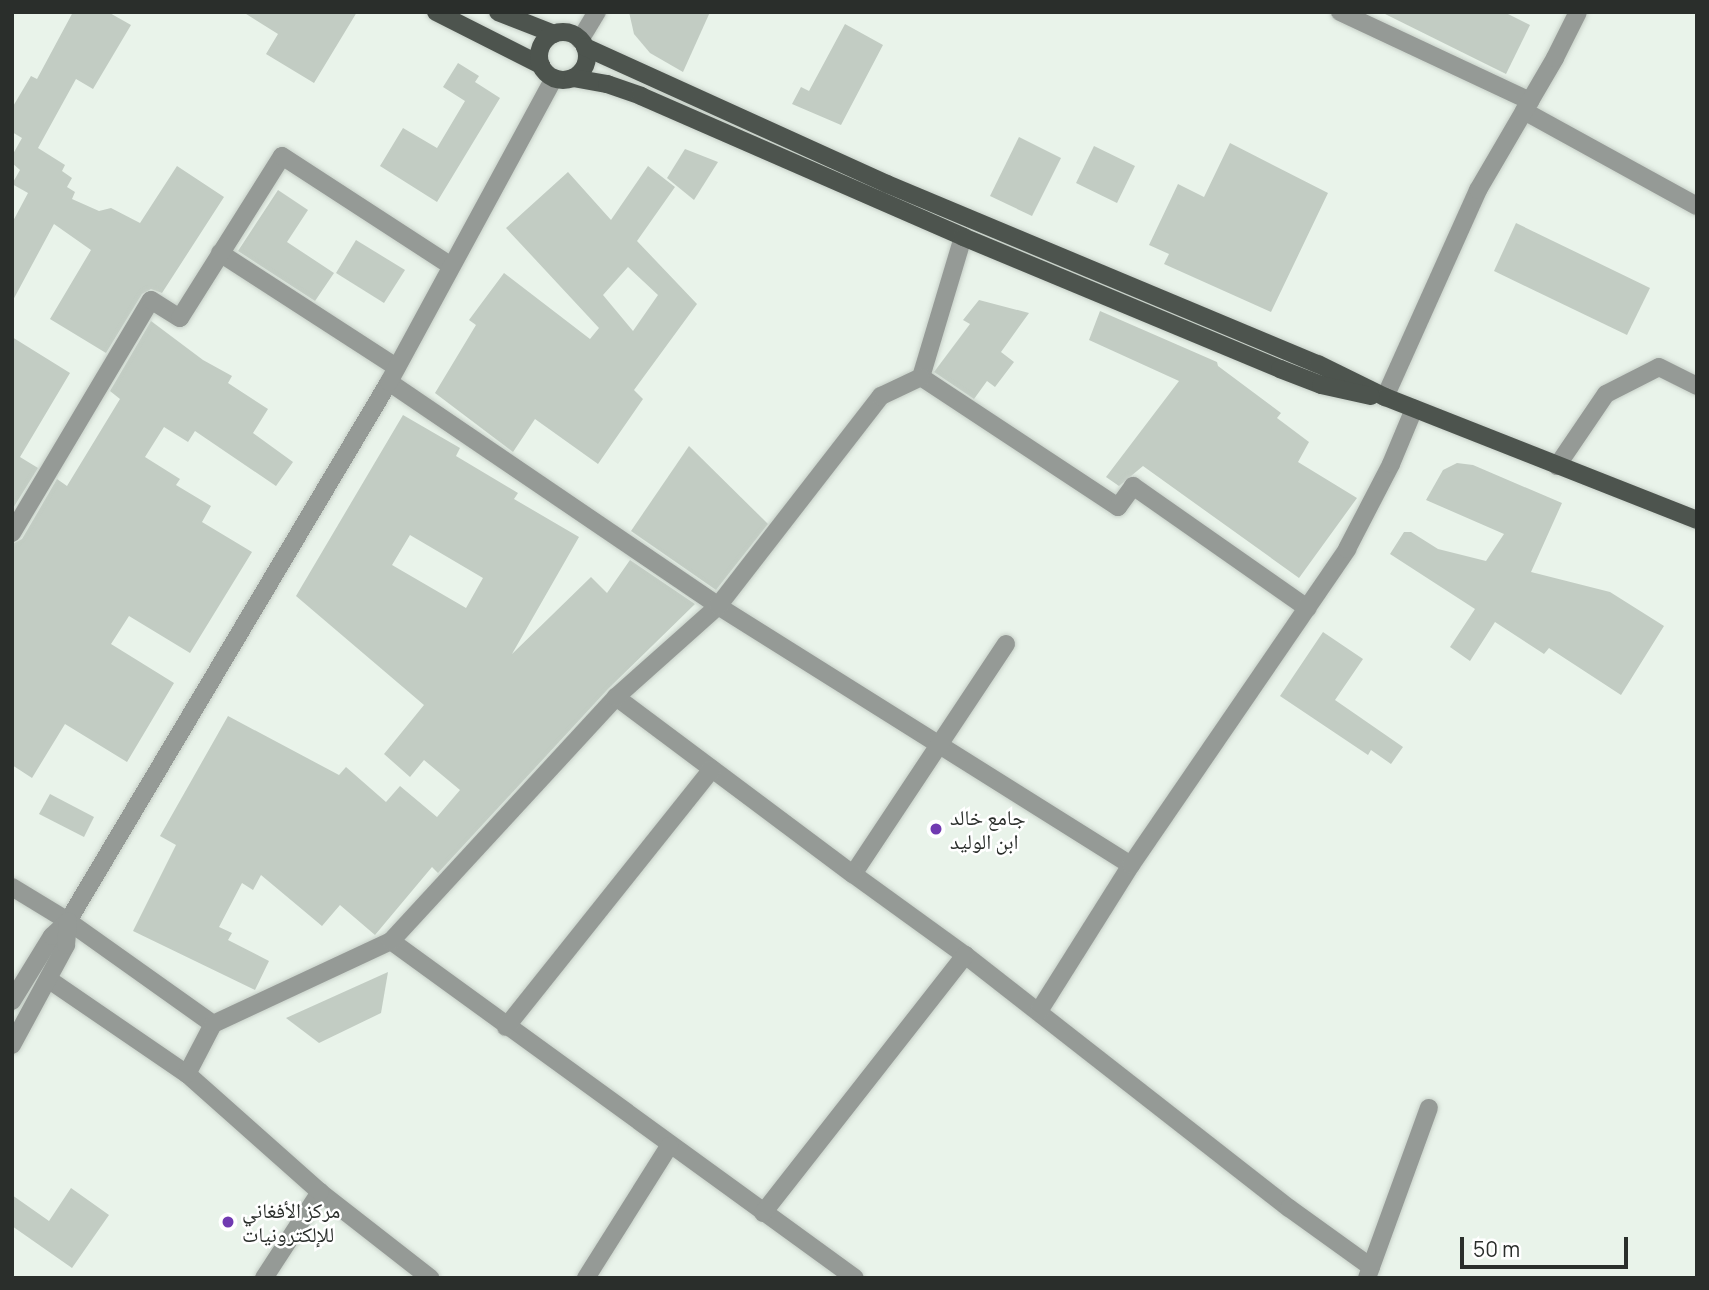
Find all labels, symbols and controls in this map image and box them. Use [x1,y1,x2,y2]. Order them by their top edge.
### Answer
place label: جامع خالد ابن الوليد [950,804,1026,854]
marker: جامع خالد ابن الوليد [928,821,944,837]
place label: مركز الأفغاني للإلكترونيات [242,1197,340,1247]
marker: مركز الأفغاني للإلكترونيات [220,1214,236,1230]
scale bar [1464,1224,1632,1268]
text: 50 m [1473,1235,1520,1263]

